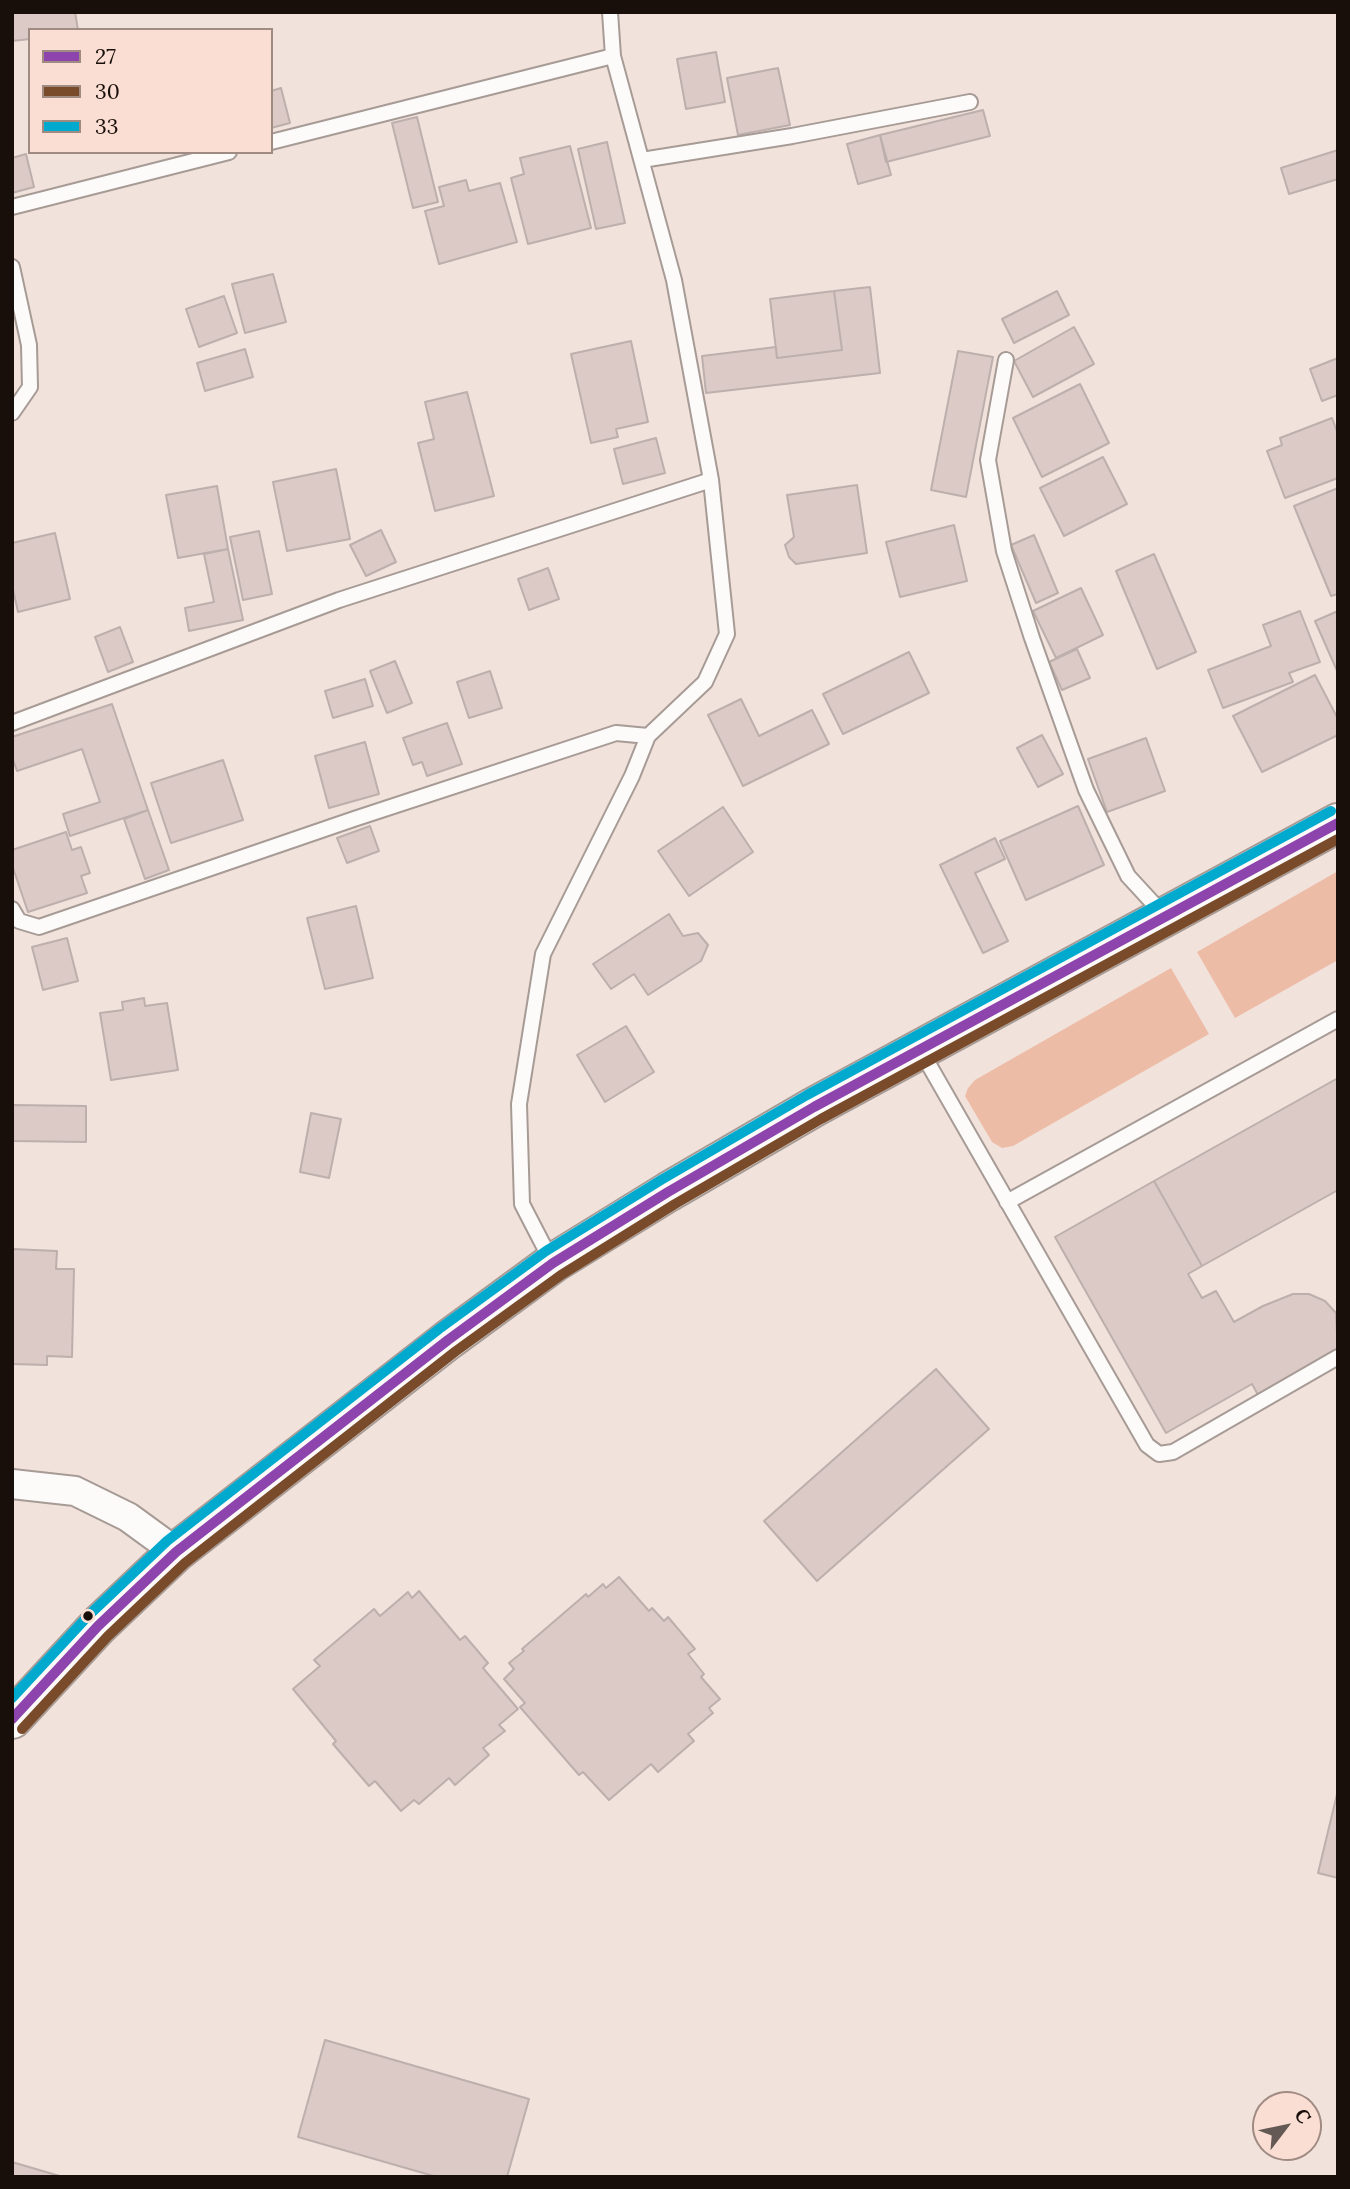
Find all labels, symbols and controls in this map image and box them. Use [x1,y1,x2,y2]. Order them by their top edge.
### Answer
legend [28,28,273,154]
text: 27 [95,43,116,70]
text: 30 [95,78,120,105]
text: 33 [95,113,118,140]
unlabelled marker [81,1609,95,1623]
north arrow [1252,2091,1322,2161]
text: С [1289,2104,1317,2128]

